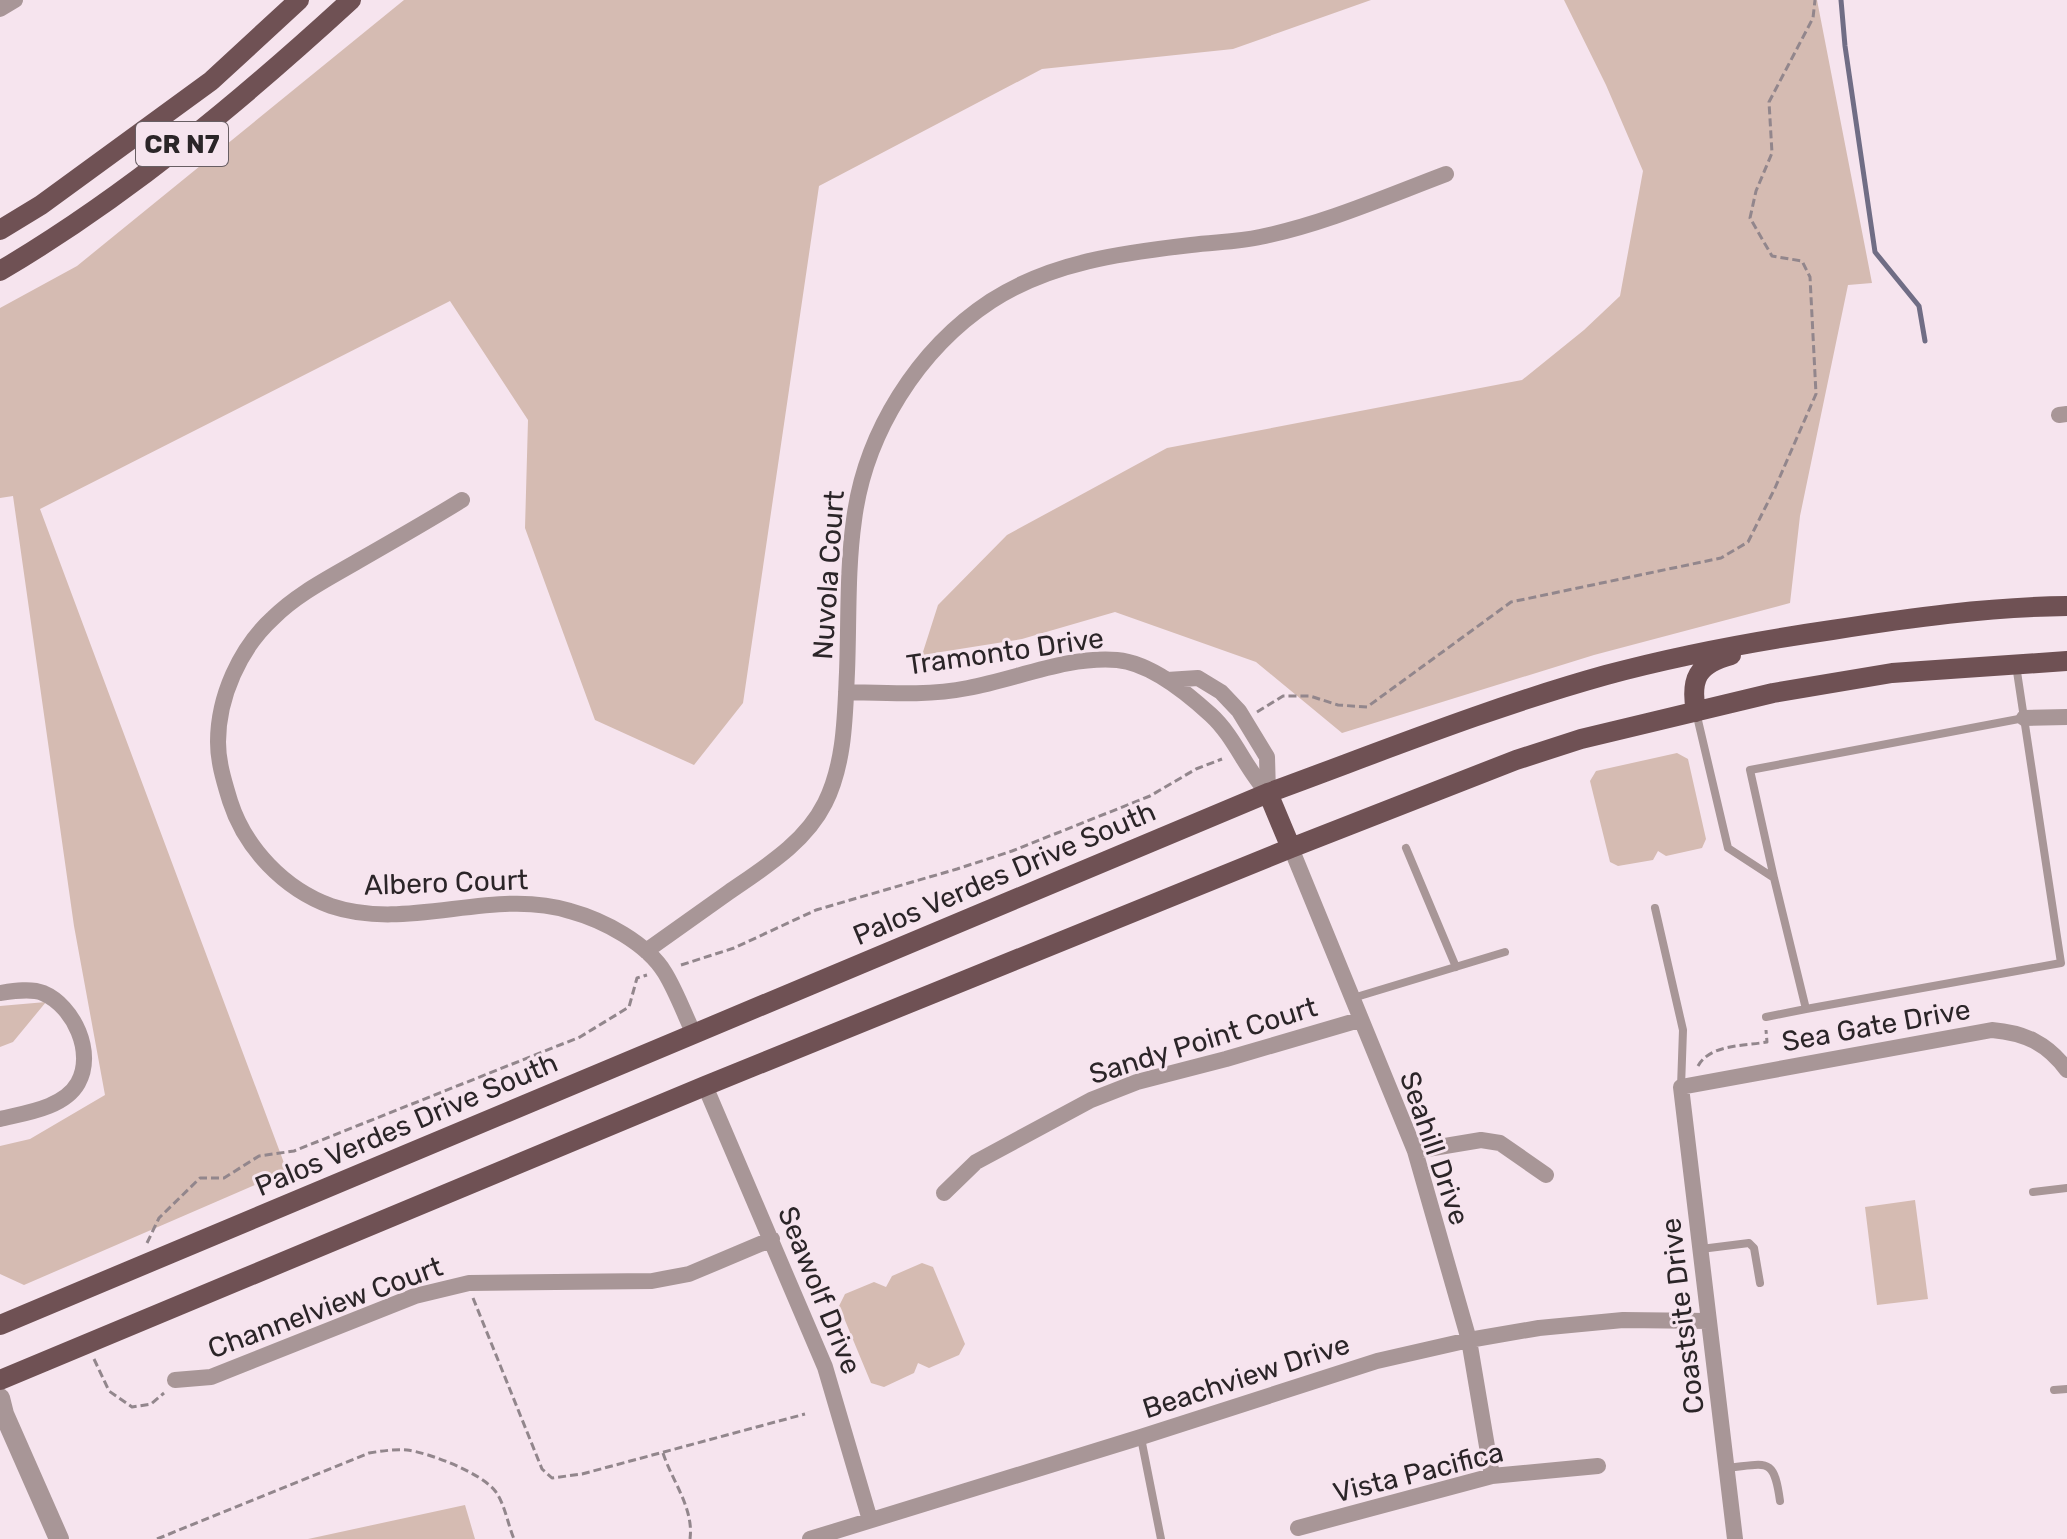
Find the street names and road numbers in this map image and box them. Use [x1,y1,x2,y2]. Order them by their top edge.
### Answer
road number: CR N7 [136,122,228,166]
street label: Nuvola Court [806,489,851,661]
street label: Tramonto Drive [904,621,1106,682]
street label: Palos Verdes Drive South [848,795,1160,952]
street label: Albero Court [363,863,529,902]
street label: Sandy Point Court [1085,990,1321,1091]
street label: Sea Gate Drive [1779,993,1973,1058]
street label: Palos Verdes Drive South [250,1046,562,1203]
street label: Seahill Drive [1393,1067,1476,1229]
street label: Seawolf Drive [771,1202,868,1379]
street label: Coastsite Drive [1654,1216,1711,1416]
street label: Channelview Court [203,1250,447,1365]
street label: Beachview Drive [1139,1327,1354,1425]
street label: Vista Pacifica [1330,1435,1507,1510]

